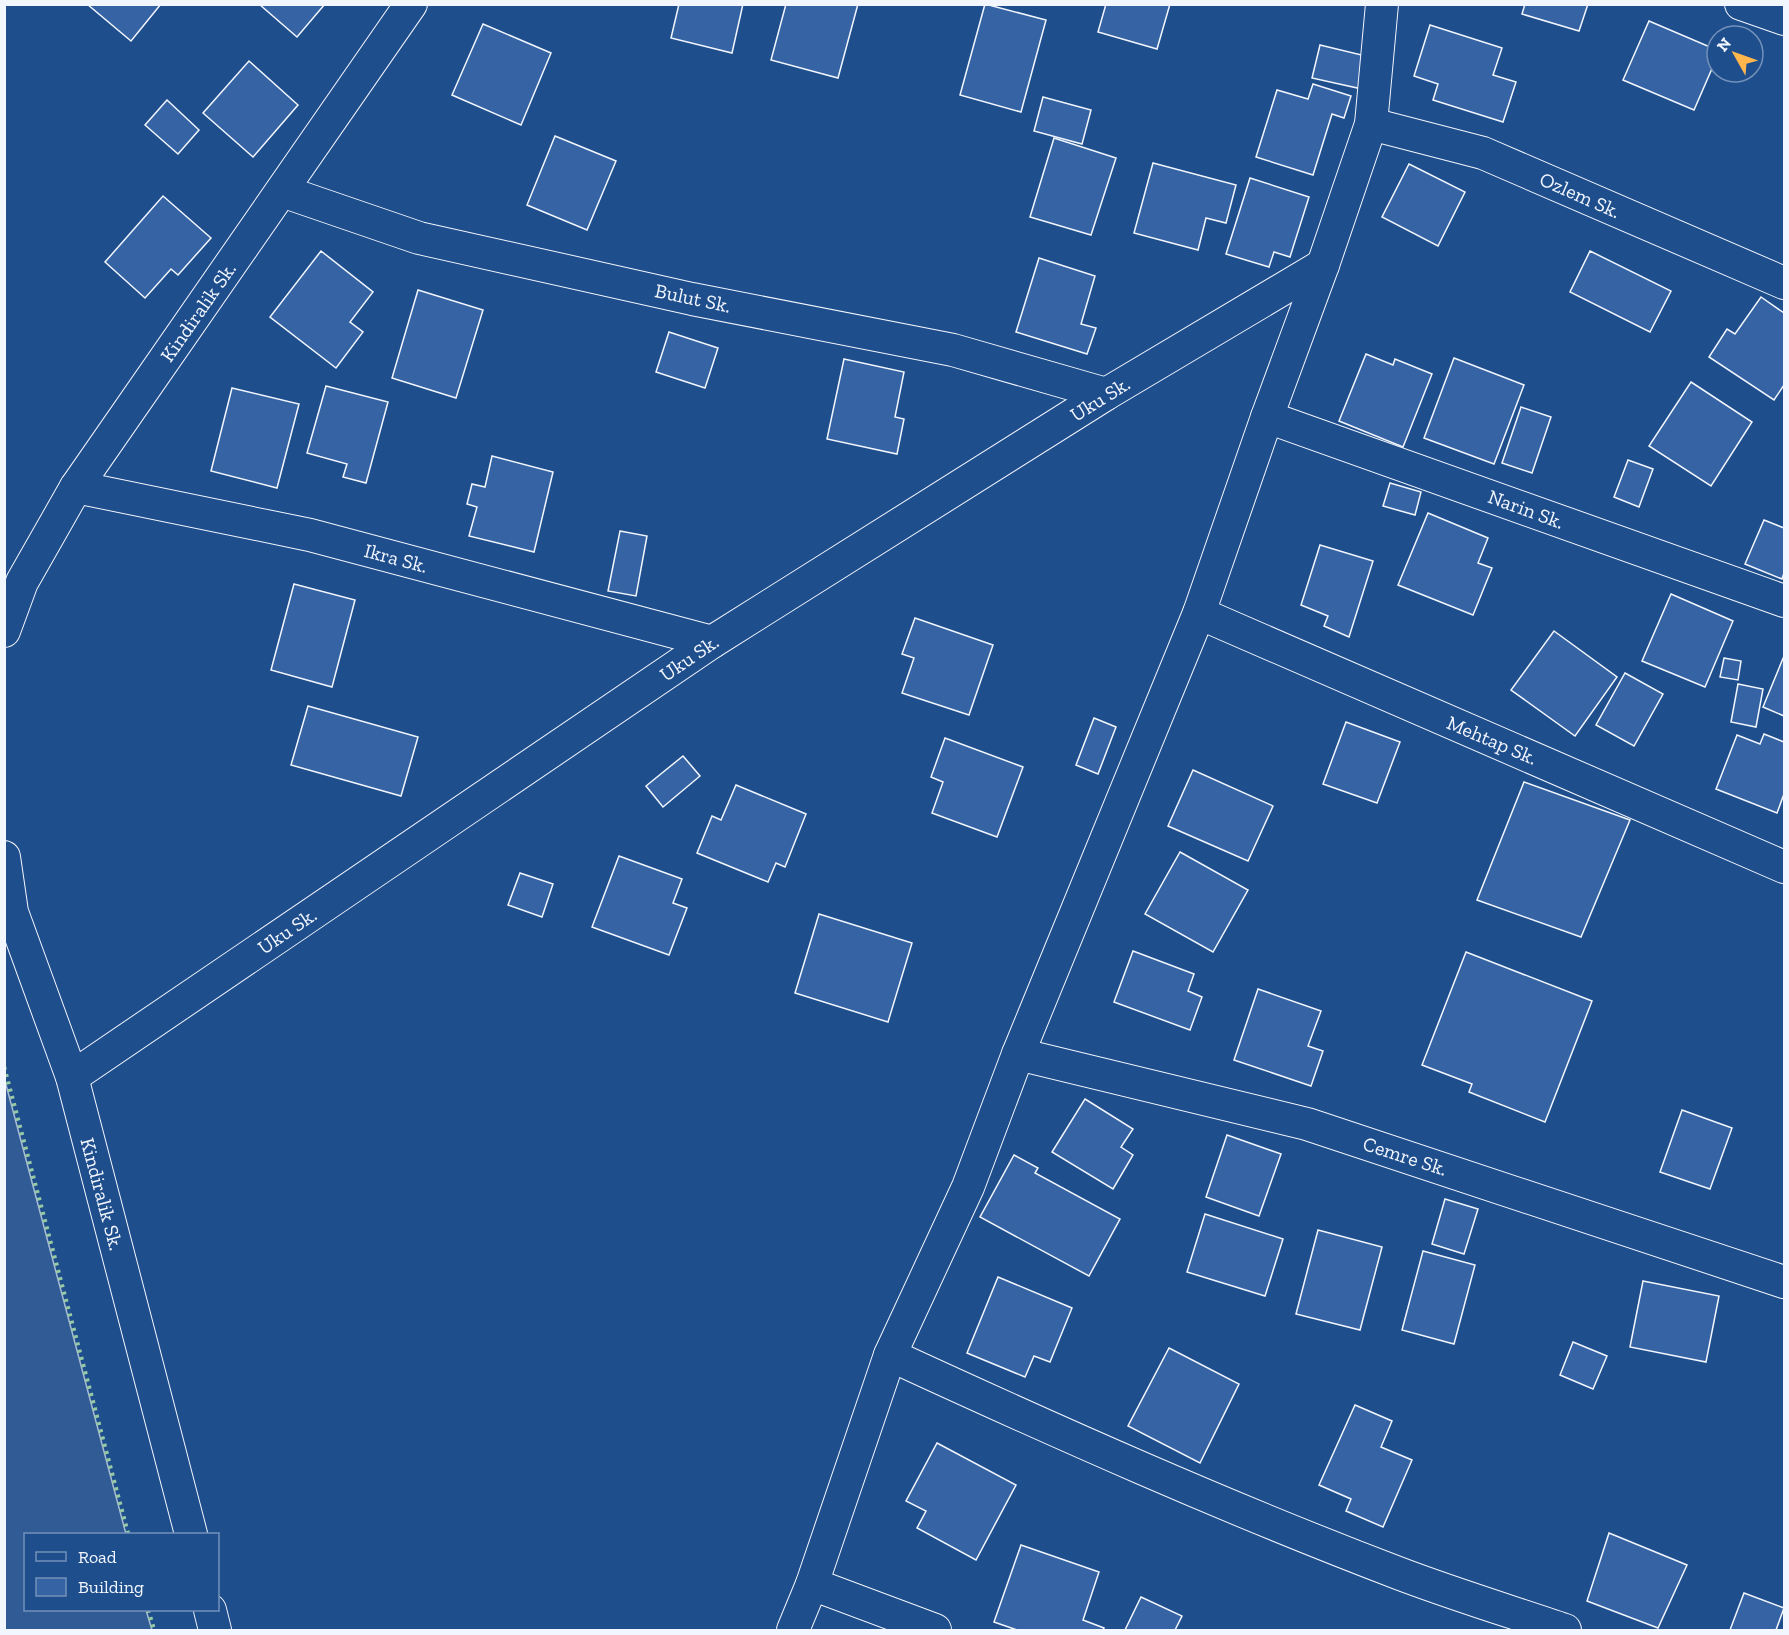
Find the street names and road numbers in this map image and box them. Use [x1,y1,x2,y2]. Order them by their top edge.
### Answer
street label: Ozlem Sk. [1536,167,1624,223]
street label: Kindiralik Sk. [155,258,241,366]
street label: Bulut Sk. [653,278,733,318]
street label: Uku Sk. [1066,371,1134,427]
street label: Narin Sk. [1485,484,1567,534]
street label: Ikra Sk. [362,538,430,578]
street label: Uku Sk. [655,630,723,686]
street label: Mehtap Sk. [1443,710,1541,770]
street label: Uku Sk. [253,903,321,959]
street label: Cemre Sk. [1360,1131,1450,1181]
street label: Kindiralik Sk. [75,1135,129,1253]

